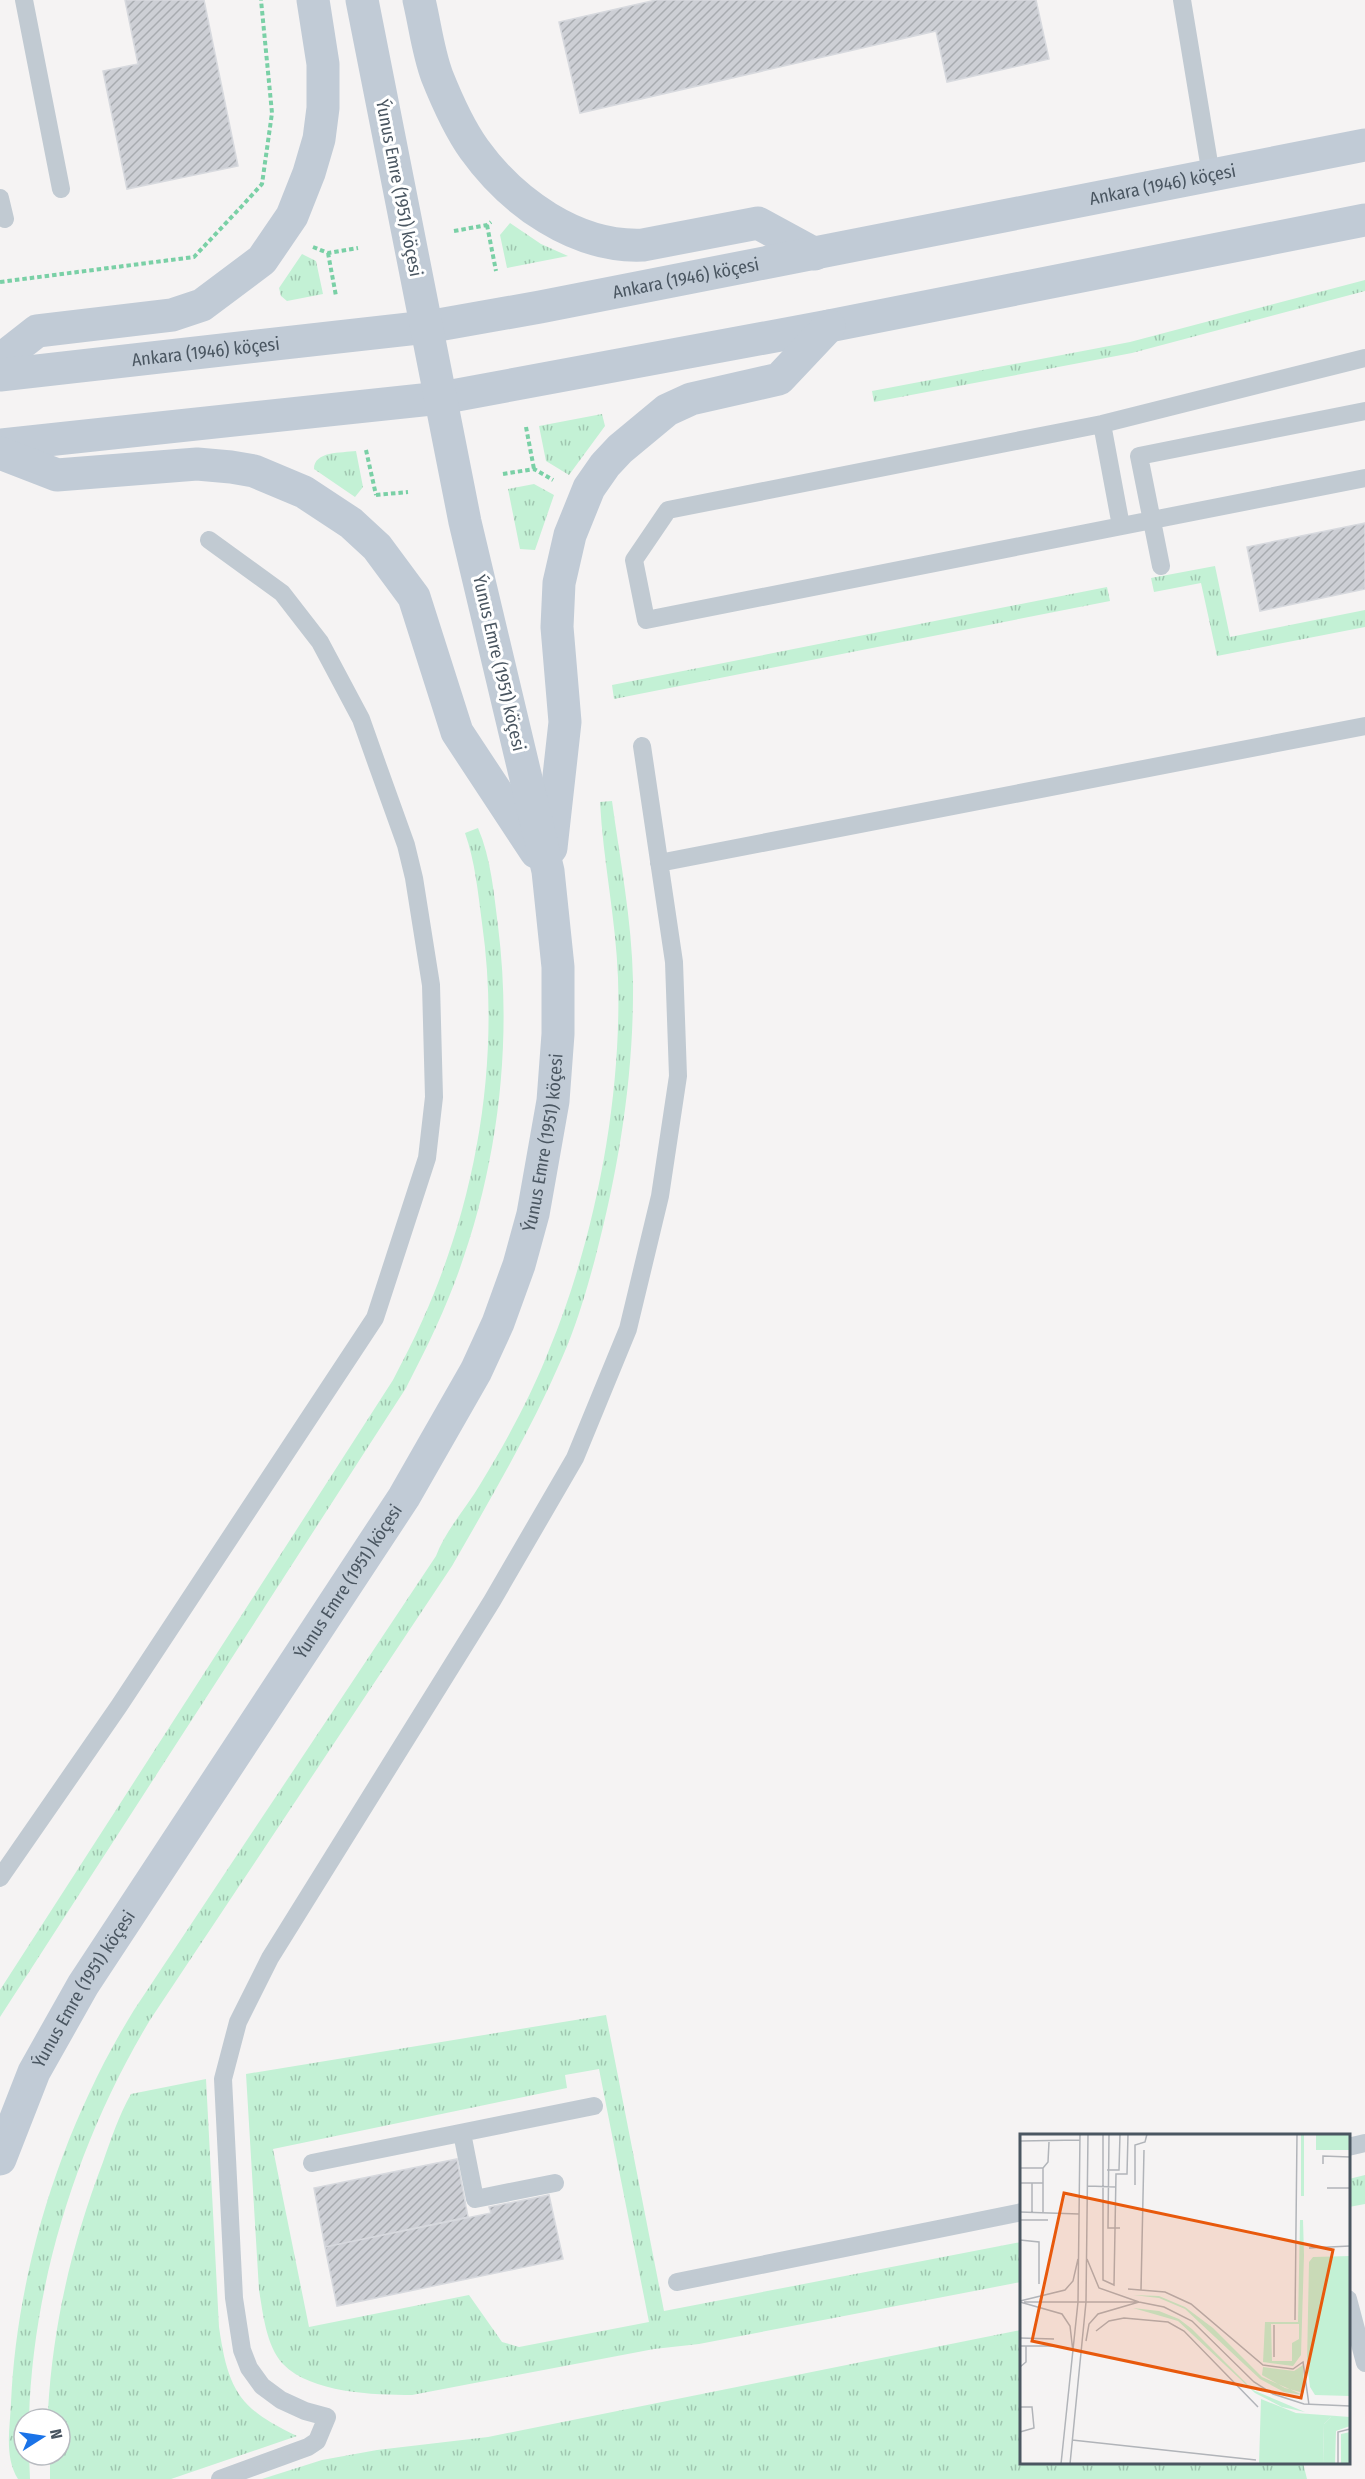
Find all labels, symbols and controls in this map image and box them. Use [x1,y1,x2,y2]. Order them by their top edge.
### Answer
street label: Ýunus Emre (1951) köçesi [371,97,428,279]
street label: Ankara (1946) köçesi [1088,160,1238,210]
street label: Ankara (1946) köçesi [611,253,761,303]
street label: Ankara (1946) köçesi [131,333,281,371]
street label: Ýunus Emre (1951) köçesi [468,573,531,753]
street label: Ýunus Emre (1951) köçesi [517,1053,568,1234]
street label: Ýunus Emre (1951) köçesi [289,1500,407,1663]
street label: Ýunus Emre (1951) köçesi [27,1906,140,2072]
inset map [1020,2134,1350,2464]
north arrow [12,2407,72,2467]
text: N [46,2427,66,2441]

